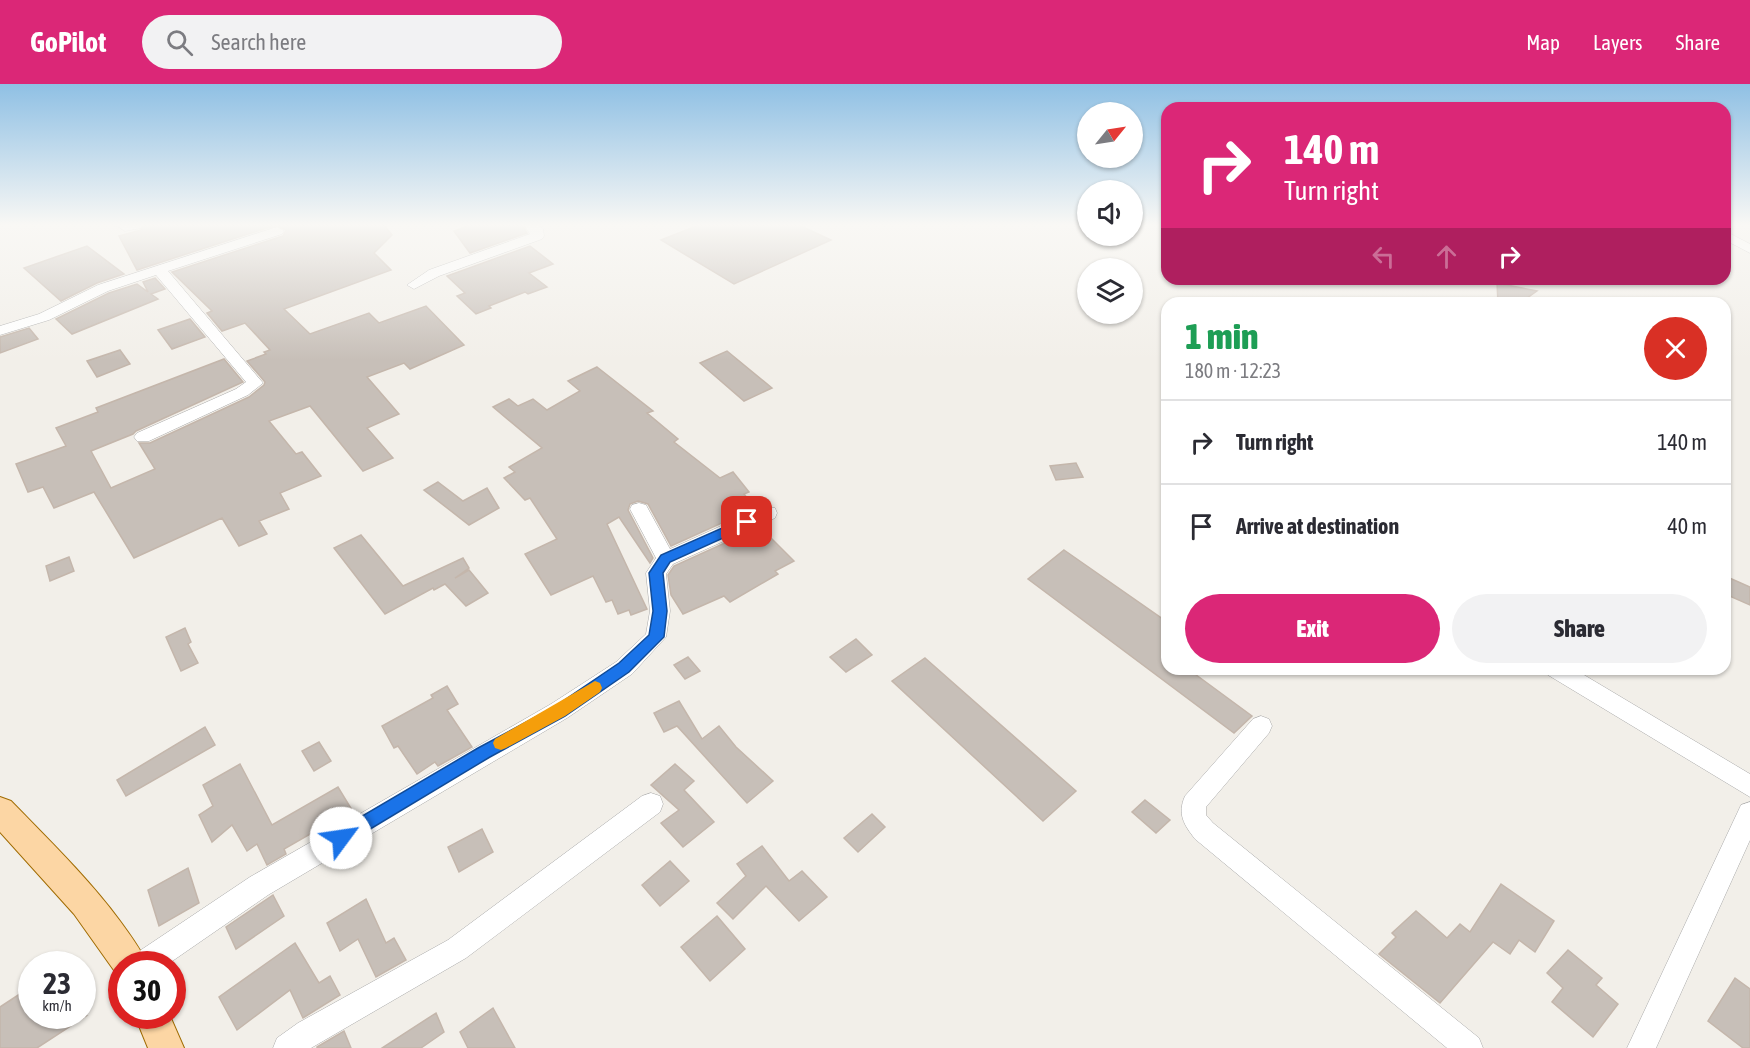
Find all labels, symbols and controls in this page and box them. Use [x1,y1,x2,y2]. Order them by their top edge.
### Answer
search box [142,15,562,69]
text: GoPilot [30,26,106,58]
icon: search [163,26,196,59]
text: Search here [211,29,306,55]
text: Map [1526,30,1560,54]
text: Layers [1593,30,1643,54]
text: Share [1676,30,1720,54]
north arrow [1077,102,1143,168]
map controls [1077,102,1143,324]
text: 140 m [1284,125,1379,173]
icon: right [1185,126,1263,204]
text: Turn right [1284,175,1379,206]
button: sound [1077,180,1143,246]
icon: left [1367,240,1400,273]
icon: ahead [1430,240,1463,273]
icon: right [1493,240,1526,273]
button: layers [1077,258,1143,324]
text: 1 min [1185,315,1259,357]
button: close [1644,317,1707,380]
text: 180 m · 12:23 [1185,359,1281,382]
icon: right [1185,426,1218,459]
text: Turn right [1236,429,1313,455]
text: 140 m [1657,429,1707,455]
pin [721,496,772,547]
icon: arrive [730,505,763,538]
icon: arrive [1185,510,1218,543]
text: Arrive at destination [1236,513,1399,539]
text: 40 m [1667,513,1707,539]
button: Exit [1185,594,1440,663]
button: Share [1452,594,1707,663]
position arrow [309,806,373,870]
speed limit sign: 30 [108,951,186,1029]
text: 23 [43,966,71,1000]
text: km/h [42,997,72,1014]

